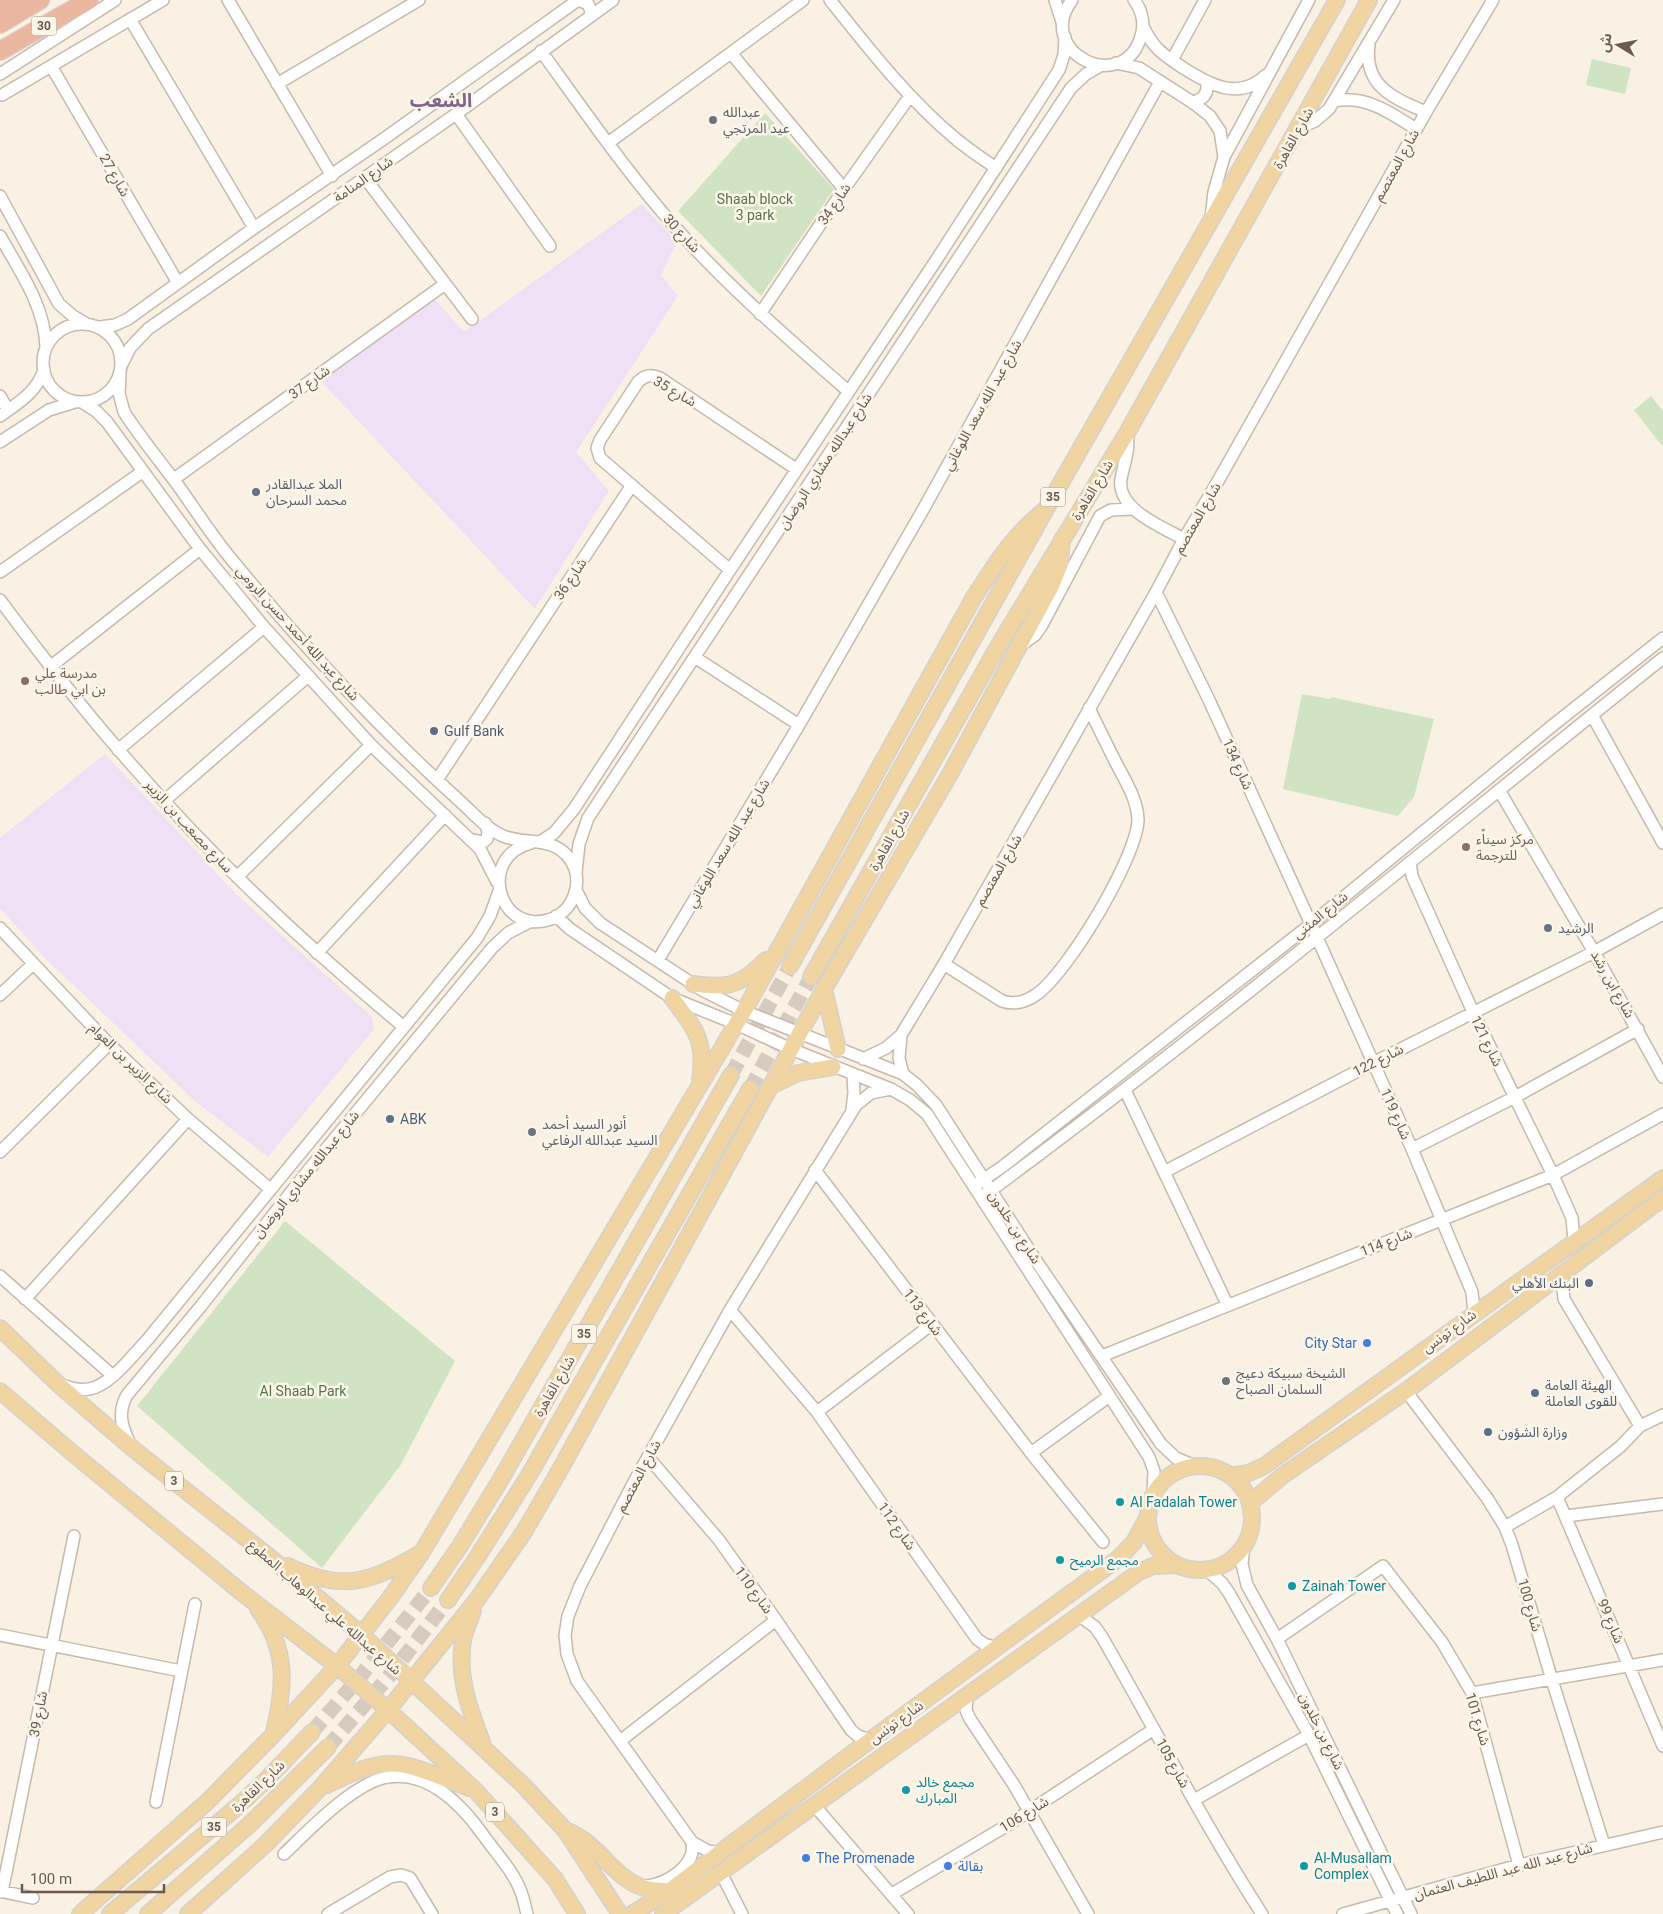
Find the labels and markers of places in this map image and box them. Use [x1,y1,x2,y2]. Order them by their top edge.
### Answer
place label: عبدالله عيد المرتجي [723,104,790,139]
marker: عبدالله عيد المرتجي [707,114,719,126]
place label: الملا عبدالقادر محمد السرحان [265,476,347,509]
marker: الملا عبدالقادر محمد السرحان [250,486,262,498]
place label: مدرسة علي بن ابي طالب [35,665,106,700]
marker: مدرسة علي بن ابي طالب [19,675,31,687]
place label: Gulf Bank [444,723,505,739]
marker: Gulf Bank [428,725,440,737]
place label: مركز سيناًء للترجمة [1476,828,1534,864]
marker: مركز سيناًء للترجمة [1460,841,1472,853]
place label: الرشيد [1558,920,1594,937]
marker: الرشيد [1542,922,1554,934]
place label: ABK [400,1111,427,1127]
marker: ABK [384,1113,396,1125]
place label: أنور السيد أحمد السيد عبدالله الرفاعي [542,1115,658,1151]
marker: أنور السيد أحمد السيد عبدالله الرفاعي [526,1126,538,1138]
place label: البنك الأهلي [1512,1275,1579,1294]
marker: البنك الأهلي [1583,1277,1595,1289]
place label: City Star [1305,1335,1357,1351]
marker: City Star [1361,1337,1373,1349]
place label: الشيخة سبيكة دعيج السلمان الصباح [1236,1365,1346,1400]
marker: الشيخة سبيكة دعيج السلمان الصباح [1220,1375,1232,1387]
place label: الهيئة العامة للقوى العاملة [1545,1377,1617,1410]
marker: الهيئة العامة للقوى العاملة [1529,1387,1541,1399]
place label: وزارة الشؤون [1498,1424,1567,1441]
marker: وزارة الشؤون [1482,1426,1494,1438]
place label: Al Fadalah Tower [1130,1494,1237,1510]
marker: Al Fadalah Tower [1114,1496,1126,1508]
place label: مجمع الرميح [1070,1552,1139,1571]
marker: مجمع الرميح [1054,1554,1066,1566]
place label: Zainah Tower [1302,1578,1386,1594]
marker: Zainah Tower [1286,1580,1298,1592]
place label: مجمع خالد المبارك [916,1774,975,1807]
marker: مجمع خالد المبارك [900,1784,912,1796]
place label: The Promenade [816,1850,915,1866]
place label: Al-Musallam Complex [1314,1850,1392,1882]
marker: The Promenade [800,1852,812,1864]
place label: بقالة [958,1858,983,1874]
marker: بقالة [942,1860,954,1872]
marker: Al-Musallam Complex [1298,1860,1310,1872]

